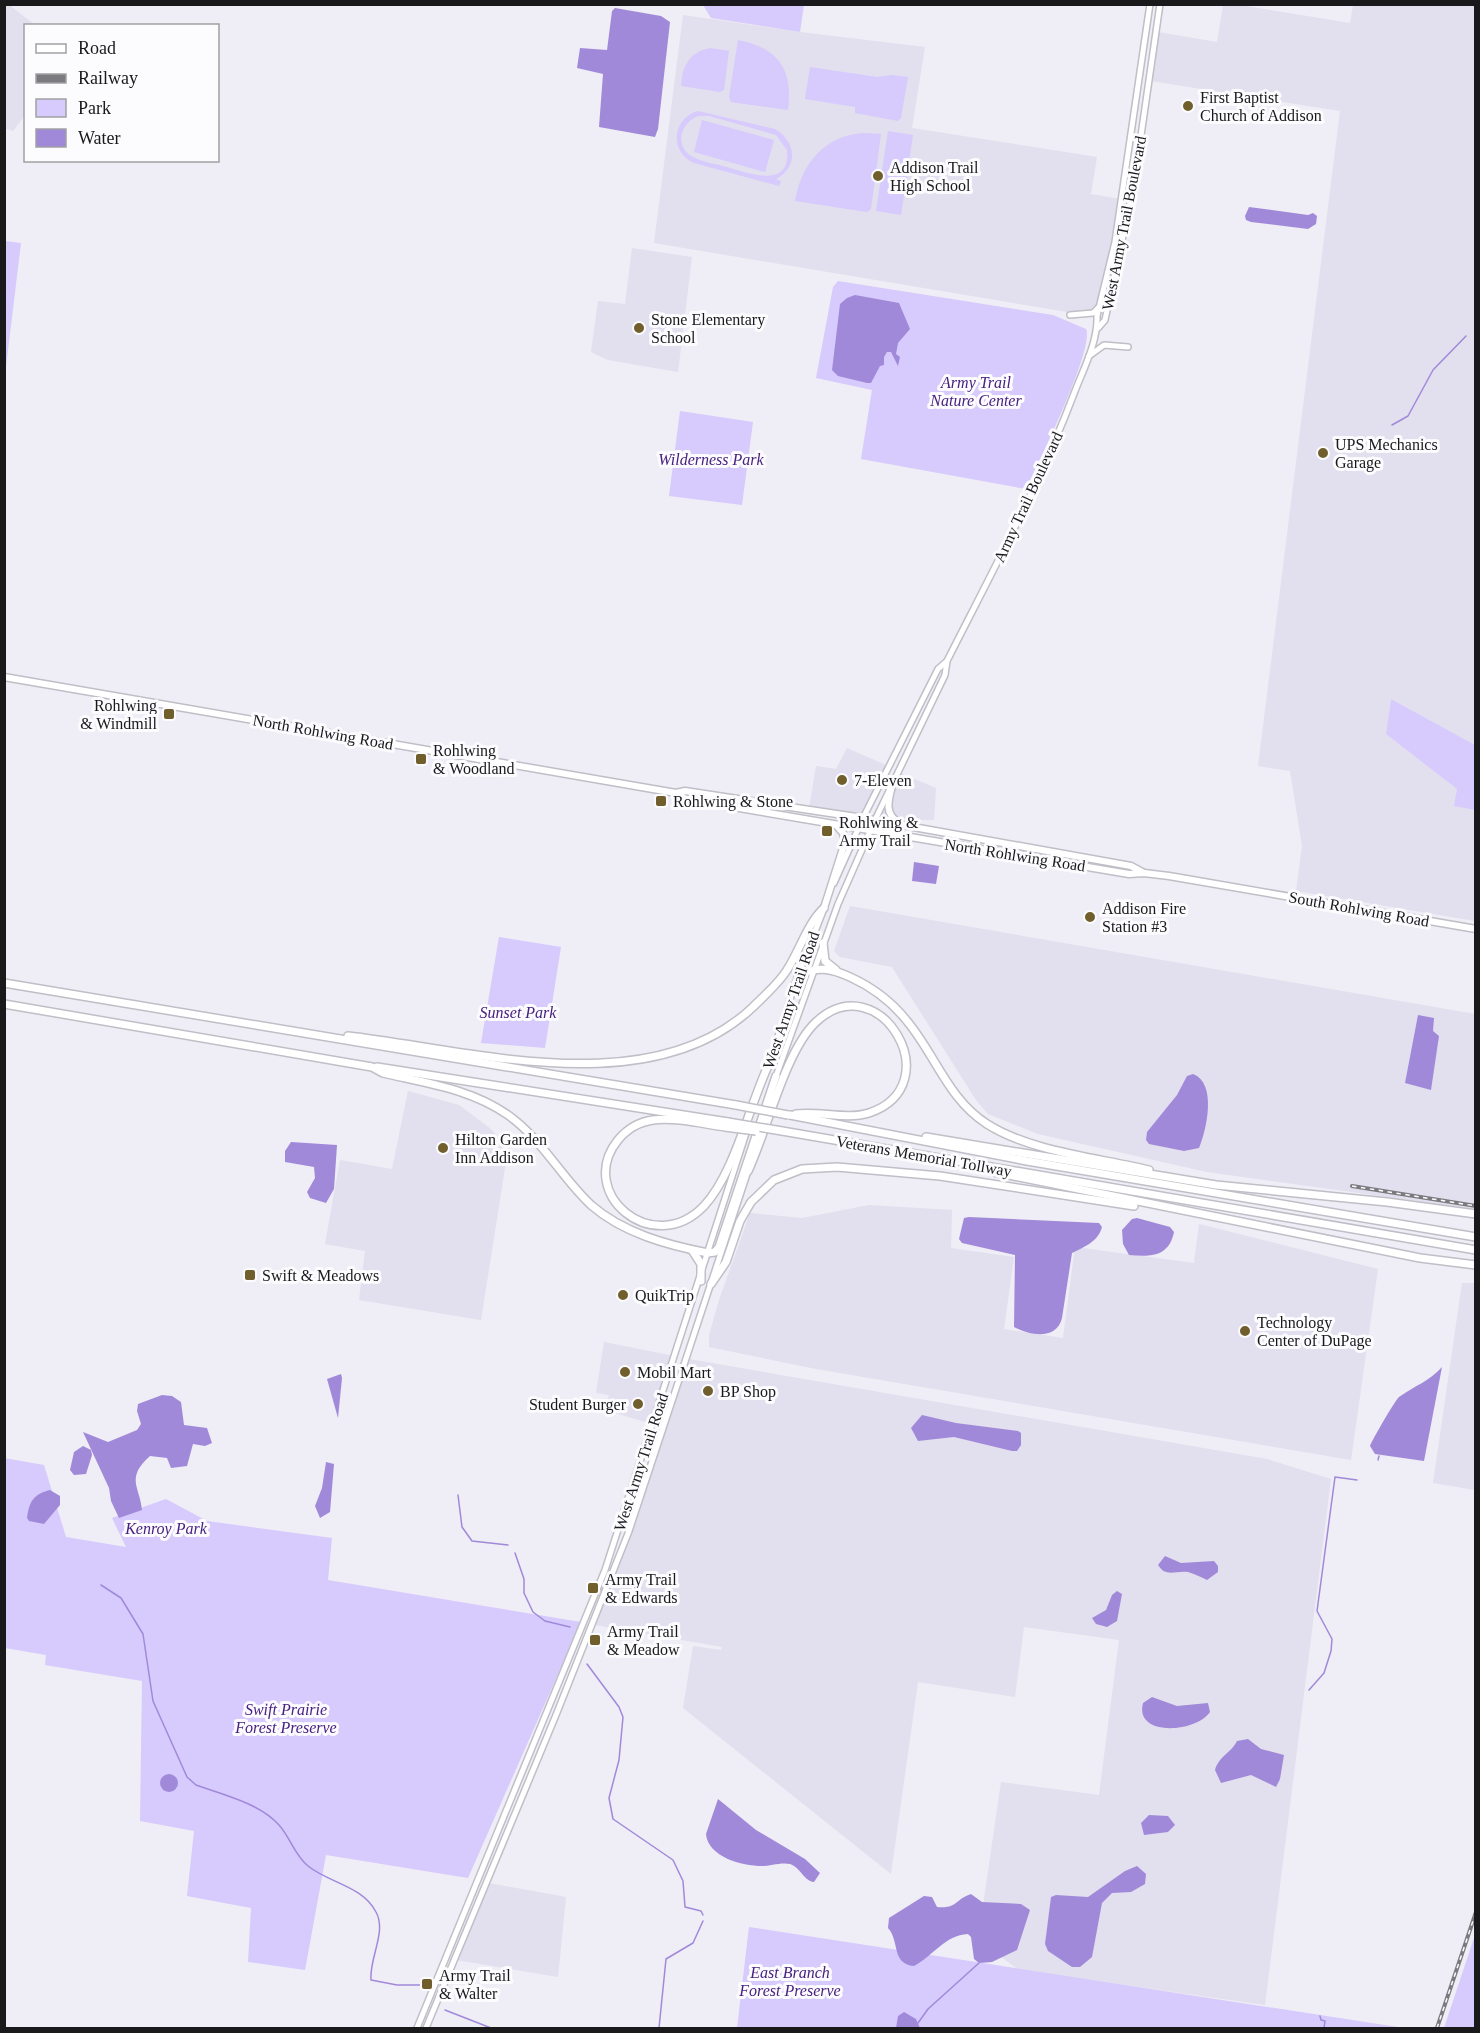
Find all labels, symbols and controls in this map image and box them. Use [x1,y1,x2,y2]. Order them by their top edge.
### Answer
legend [24,24,219,162]
text: Road [78,38,116,58]
text: Railway [78,68,138,88]
place label: First Baptist Church of Addison [1200,89,1322,124]
text: Park [78,98,111,118]
marker: First Baptist Church of Addison [1181,99,1195,113]
text: Water [78,128,121,148]
street label: West Army Trail Boulevard [1099,135,1150,312]
place label: Addison Trail High School [890,159,979,195]
marker: Addison Trail High School [871,169,885,183]
place label: Stone Elementary School [651,311,765,346]
marker: Stone Elementary School [632,321,646,335]
park label: Army Trail Nature Center [929,374,1022,409]
street label: Army Trail Boulevard [990,429,1067,565]
place label: UPS Mechanics Garage [1335,436,1438,472]
marker: UPS Mechanics Garage [1316,446,1330,460]
park label: Wilderness Park [658,451,765,468]
place label: Rohlwing & Windmill [80,697,158,732]
marker: Rohlwing & Windmill [162,707,176,721]
street label: North Rohlwing Road [251,711,395,754]
place label: Rohlwing & Woodland [433,742,515,777]
marker: Rohlwing & Woodland [414,752,428,766]
place label: 7-Eleven [854,772,912,789]
marker: 7-Eleven [835,773,849,787]
place label: Rohlwing & Stone [673,793,793,811]
marker: Rohlwing & Stone [654,794,668,808]
place label: Rohlwing & Army Trail [839,814,919,850]
marker: Rohlwing & Army Trail [820,824,834,838]
street label: North Rohlwing Road [943,835,1087,876]
street label: South Rohlwing Road [1287,888,1431,931]
place label: Addison Fire Station #3 [1102,900,1186,935]
marker: Addison Fire Station #3 [1083,910,1097,924]
street label: West Army Trail Road [760,929,823,1071]
park label: Sunset Park [480,1004,557,1021]
place label: Hilton Garden Inn Addison [455,1131,547,1166]
street label: Veterans Memorial Tollway [835,1132,1013,1181]
marker: Hilton Garden Inn Addison [436,1141,450,1155]
place label: Swift & Meadows [262,1267,379,1284]
marker: Swift & Meadows [243,1268,257,1282]
place label: QuikTrip [635,1287,694,1305]
marker: QuikTrip [616,1288,630,1302]
place label: Technology Center of DuPage [1257,1314,1372,1350]
marker: Technology Center of DuPage [1238,1324,1252,1338]
place label: Mobil Mart [637,1364,712,1381]
marker: Mobil Mart [618,1365,632,1379]
place label: BP Shop [720,1383,776,1401]
marker: BP Shop [701,1384,715,1398]
street label: West Army Trail Road [611,1391,672,1533]
place label: Student Burger [529,1396,627,1414]
marker: Student Burger [631,1397,645,1411]
park label: Kenroy Park [124,1520,208,1538]
place label: Army Trail & Edwards [605,1571,677,1606]
marker: Army Trail & Edwards [586,1581,600,1595]
place label: Army Trail & Meadow [607,1623,680,1658]
marker: Army Trail & Meadow [588,1633,602,1647]
park label: Swift Prairie Forest Preserve [234,1701,337,1736]
park label: East Branch Forest Preserve [738,1964,841,1999]
place label: Army Trail & Walter [439,1967,511,2002]
marker: Army Trail & Walter [420,1977,434,1991]

